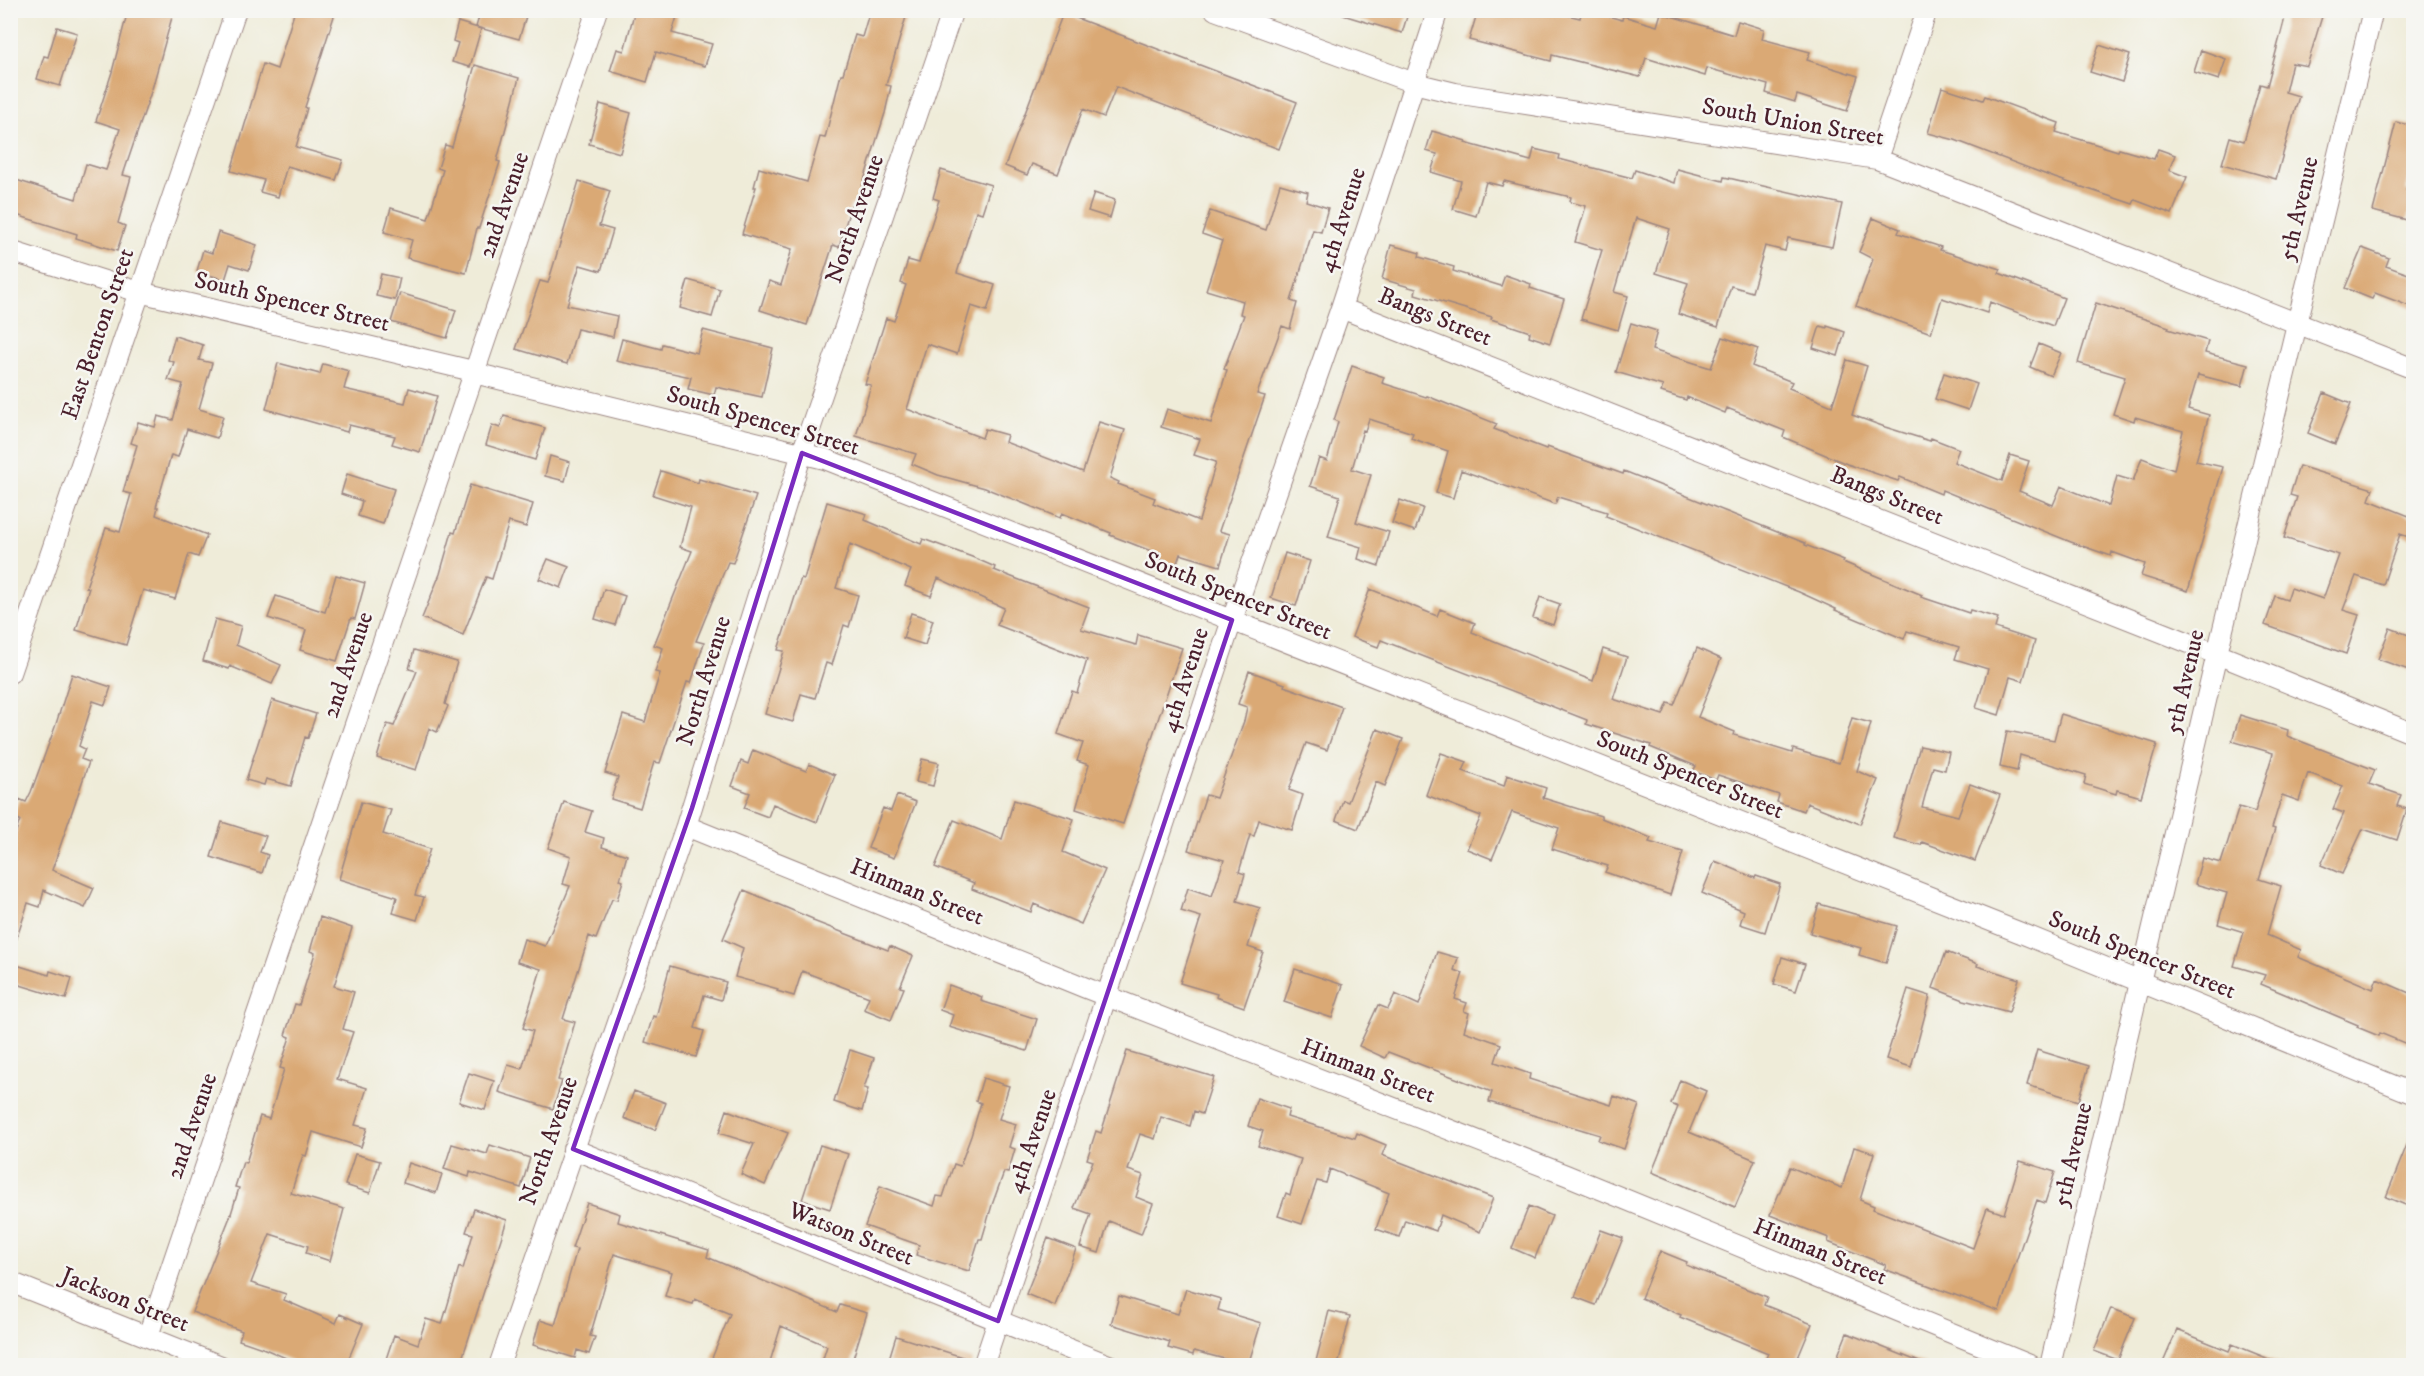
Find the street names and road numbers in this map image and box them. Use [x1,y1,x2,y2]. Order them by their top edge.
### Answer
street label: South Union Street [1700,91,1887,153]
street label: 2nd Avenue [472,148,536,262]
street label: North Avenue [819,151,891,287]
street label: 5th Avenue [2272,154,2326,264]
street label: 4th Avenue [1311,164,1373,276]
street label: East Benton Street [55,244,141,424]
street label: South Spencer Street [191,265,393,339]
street label: Bangs Street [1374,281,1496,353]
street label: South Spencer Street [663,379,863,463]
street label: Bangs Street [1826,460,1948,532]
street label: South Spencer Street [1140,545,1336,647]
street label: 2nd Avenue [316,608,380,722]
street label: North Avenue [670,612,738,750]
street label: 4th Avenue [1154,624,1216,736]
street label: 5th Avenue [2158,627,2212,737]
street label: South Spencer Street [1592,724,1788,826]
street label: Hinman Street [846,852,989,933]
street label: South Spencer Street [2044,904,2240,1006]
street label: Hinman Street [1297,1032,1440,1110]
street label: 2nd Avenue [160,1069,224,1183]
street label: North Avenue [513,1073,585,1209]
street label: 4th Avenue [1000,1085,1064,1197]
street label: 5th Avenue [2046,1100,2100,1210]
street label: Watson Street [783,1195,918,1273]
street label: Hinman Street [1749,1212,1892,1293]
street label: Jackson Street [55,1260,194,1339]

